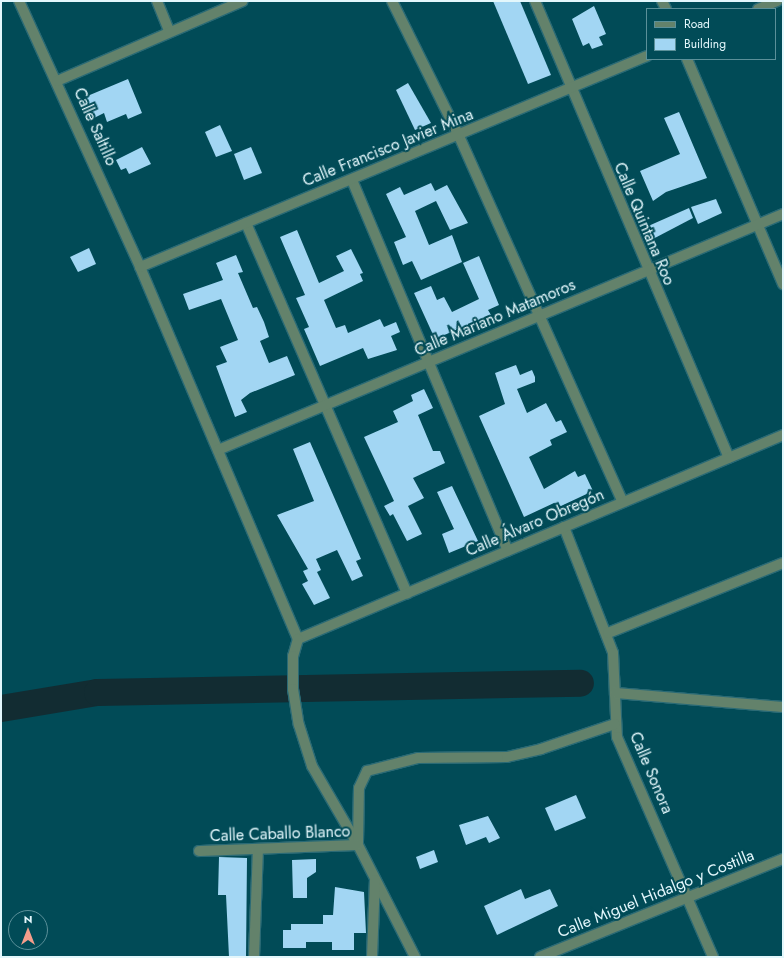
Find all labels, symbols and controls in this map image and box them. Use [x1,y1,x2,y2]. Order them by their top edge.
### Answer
legend [646,8,776,60]
text: Road [684,15,710,33]
text: Building [684,35,726,53]
street label: Calle Saltillo [69,85,121,169]
street label: Calle Francisco Javier Mina [300,105,476,191]
street label: Calle Quintana Roo [609,160,679,288]
street label: Calle Mariano Matamoros [412,275,578,361]
street label: Calle Álvaro Obregón [463,485,607,561]
street label: Calle Sonora [625,729,677,817]
street label: Calle Caballo Blanco [209,822,351,846]
street label: Calle Miguel Hidalgo y Costilla [555,846,757,942]
north arrow [8,910,48,950]
text: N [24,911,32,927]

